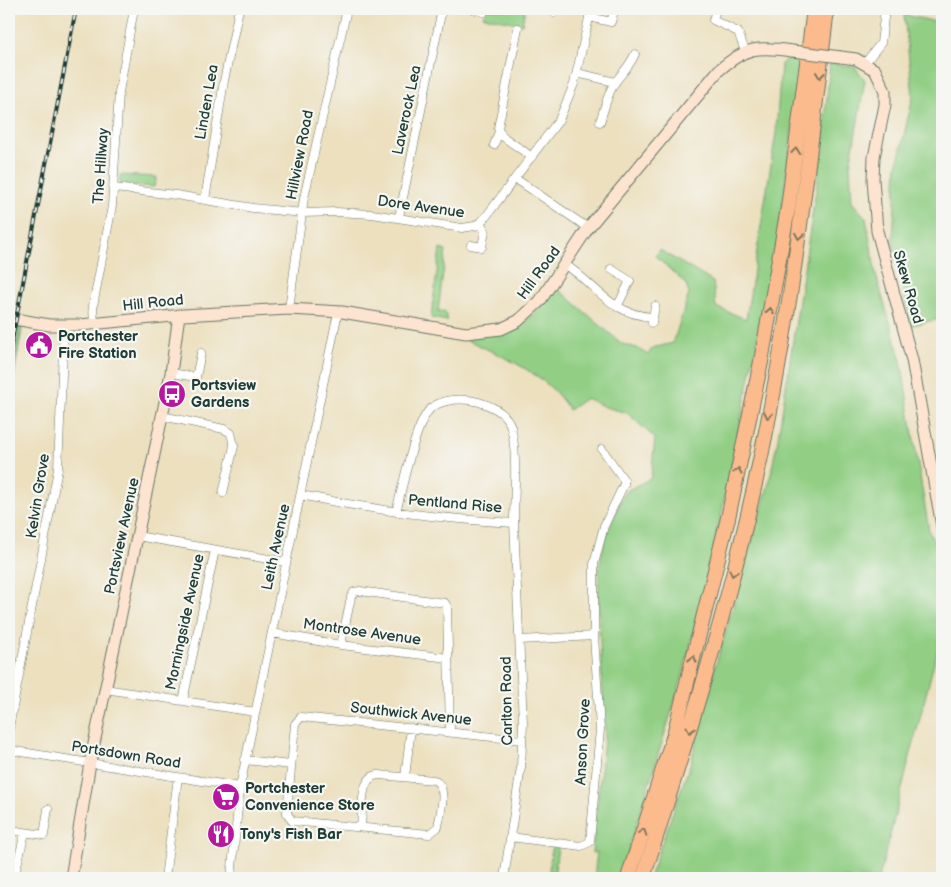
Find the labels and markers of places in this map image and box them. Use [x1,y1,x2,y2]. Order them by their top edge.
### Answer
place label: Portchester Fire Station [58,327,139,363]
public building icon: Portchester Fire Station [24,330,54,360]
place label: Portsview Gardens [191,376,256,412]
bus stop icon: Portsview Gardens [157,379,187,409]
place label: Portchester Convenience Store [245,779,375,815]
supermarket icon: Portchester Convenience Store [211,782,241,812]
restaurant icon: Tony's Fish Bar [206,819,236,849]
place label: Tony's Fish Bar [240,825,343,844]

